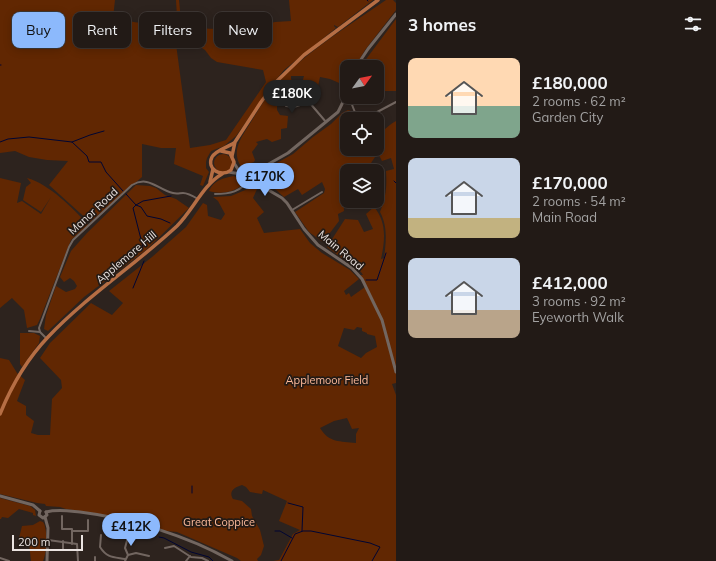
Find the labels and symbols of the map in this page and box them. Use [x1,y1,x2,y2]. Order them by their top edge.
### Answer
north arrow [340,60,384,104]
pin: £180K [264,80,320,114]
pin: £170K [237,163,293,197]
street label: Manor Road [65,185,121,237]
street label: Main Road [315,227,367,273]
street label: Applemore Hill [93,228,159,286]
park label: Applemoor Field [286,373,368,387]
pin: £412K [103,513,159,547]
park label: Great Coppice [183,515,255,529]
scale bar [12,533,83,552]

